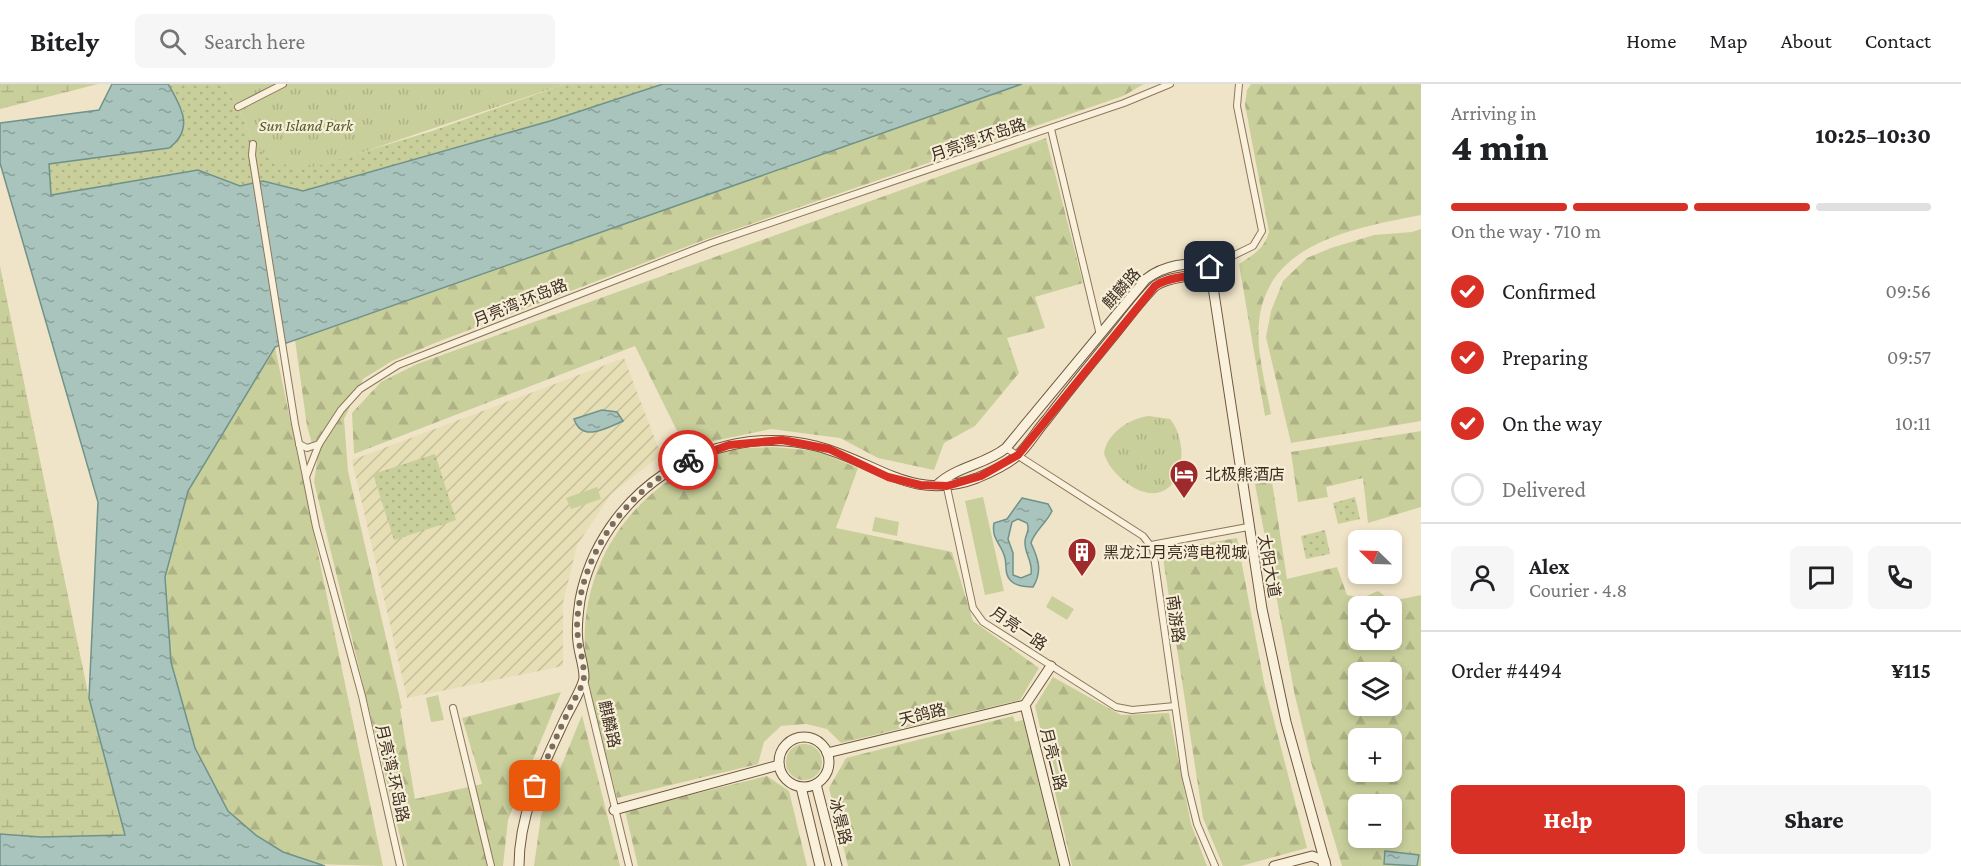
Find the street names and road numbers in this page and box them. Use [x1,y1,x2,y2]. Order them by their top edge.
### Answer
street label: 月亮湾·环岛路 [928,115,1028,164]
street label: 麒麟路 [1099,265,1144,312]
street label: 月亮湾·环岛路 [471,276,570,329]
street label: 太阳大道 [1256,533,1283,599]
street label: 南游路 [1164,594,1187,644]
street label: 月亮一路 [987,603,1050,653]
street label: 麒麟路 [596,699,623,749]
street label: 天鸽路 [897,700,947,729]
street label: 月亮湾·环岛路 [373,723,412,824]
street label: 月亮二路 [1038,726,1070,792]
street label: 冰景路 [826,796,855,846]

